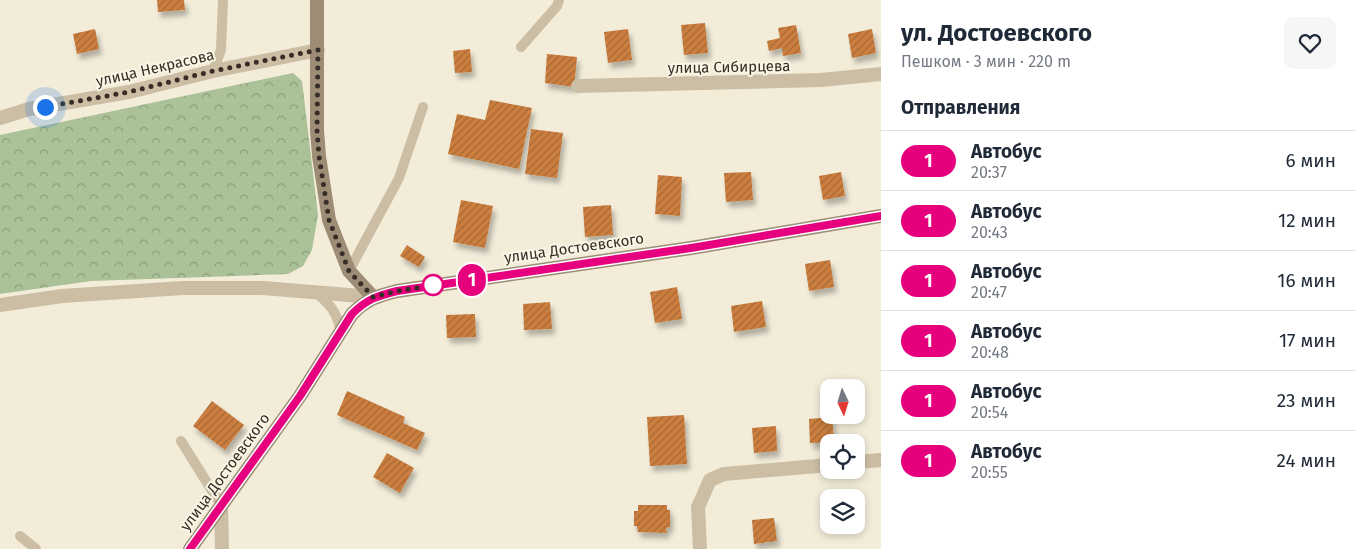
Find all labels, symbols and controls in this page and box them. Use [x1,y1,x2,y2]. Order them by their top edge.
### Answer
button: heart [1284,17,1336,69]
text: ул. Достоевского [901,19,1092,47]
street label: улица Некрасова [94,46,216,90]
text: Пешком · 3 мин · 220 m [901,52,1071,71]
street label: улица Сибирцева [667,57,791,77]
your location [33,95,58,120]
text: Отправления [901,96,1020,119]
text: Автобус [971,140,1042,163]
text: 6 мин [1285,149,1336,172]
text: 1 [924,150,933,172]
text: 20:37 [971,163,1007,182]
text: Автобус [971,200,1042,223]
text: 12 мин [1278,209,1336,232]
text: 1 [924,210,933,232]
text: 20:43 [971,223,1008,242]
street label: улица Достоевского [503,229,645,267]
text: Автобус [971,260,1042,283]
line badge: 1 [456,264,488,296]
text: 1 [468,269,476,291]
text: 16 мин [1277,269,1336,292]
text: 1 [924,270,933,292]
unlabelled marker [422,274,444,296]
text: 20:47 [971,283,1007,302]
text: Автобус [971,320,1042,343]
text: 17 мин [1279,329,1336,352]
text: 1 [924,330,933,352]
text: 20:48 [971,343,1009,362]
north arrow [820,379,865,424]
map controls [820,379,865,534]
text: Автобус [971,380,1042,403]
text: 23 мин [1277,389,1336,412]
text: 1 [924,390,933,412]
text: 20:54 [971,403,1008,422]
street label: улица Достоевского [176,410,274,534]
button: locate [820,434,865,479]
text: Автобус [971,440,1042,463]
text: 24 мин [1277,449,1336,472]
text: 1 [924,450,933,472]
text: 20:55 [971,463,1008,482]
button: layers [820,489,865,534]

